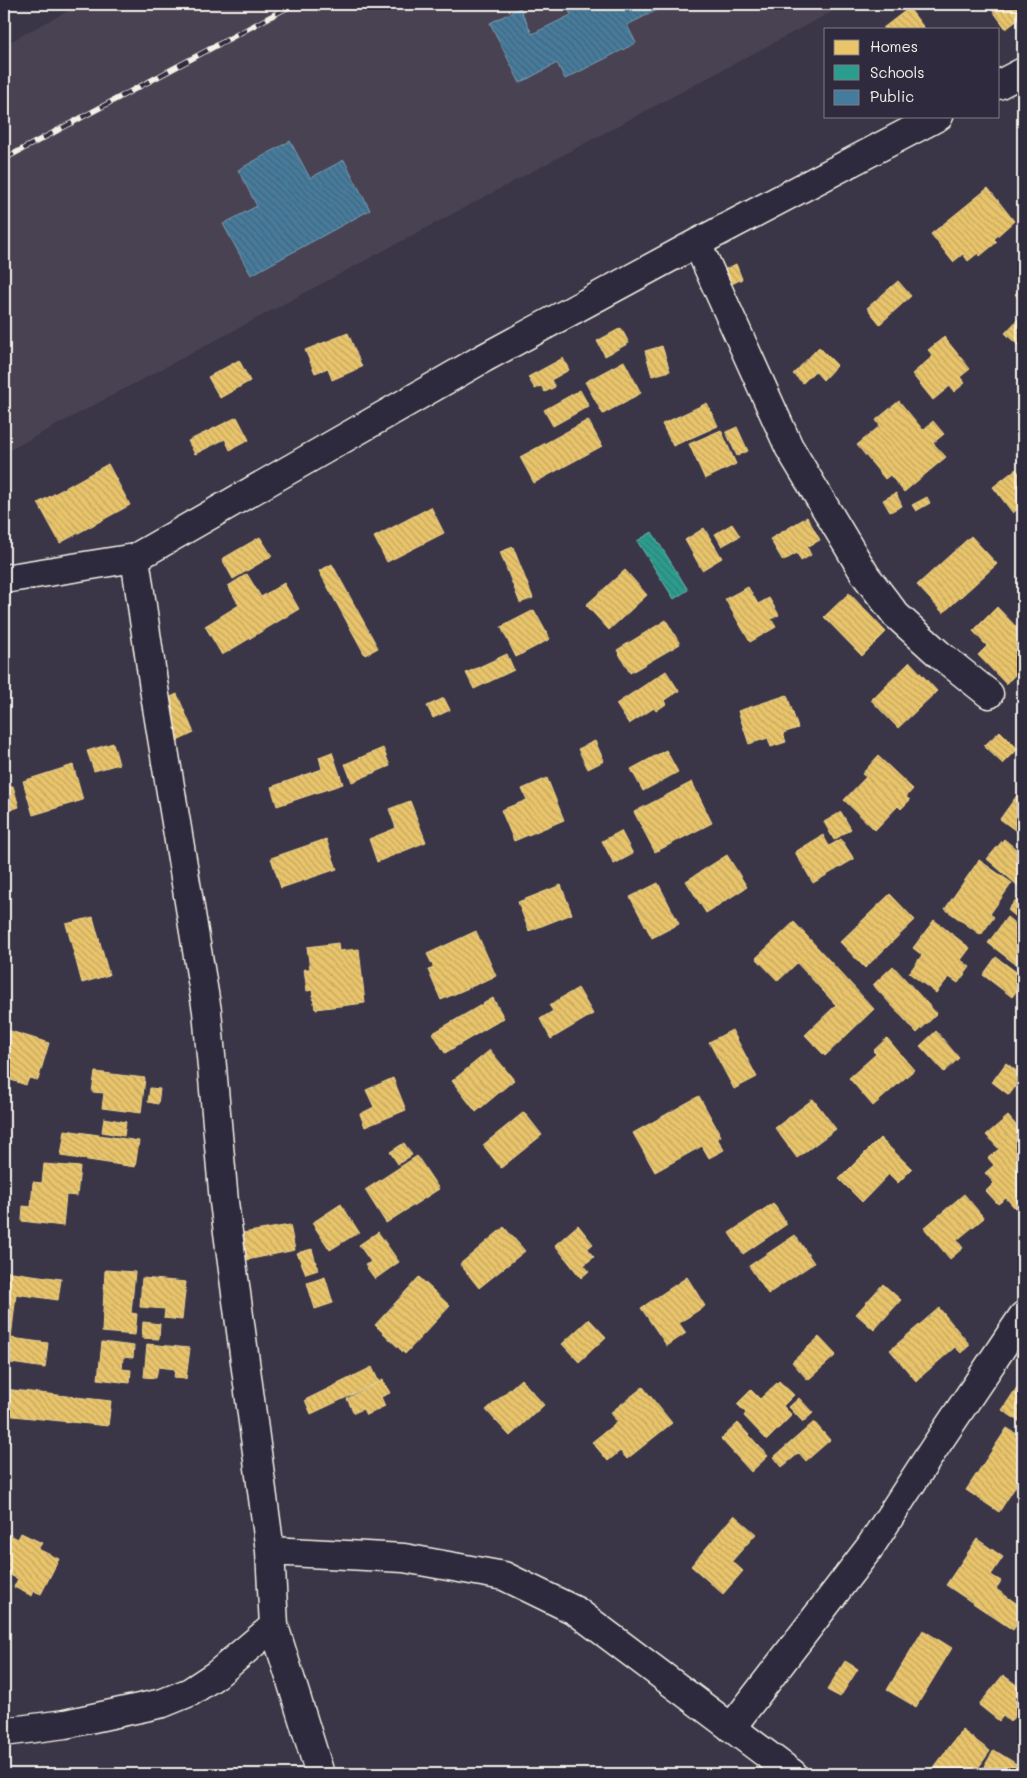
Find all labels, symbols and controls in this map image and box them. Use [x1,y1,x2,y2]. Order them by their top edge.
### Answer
legend [824,28,1000,118]
text: Homes [870,36,918,56]
text: Schools [870,62,925,82]
text: Public [870,86,914,106]

